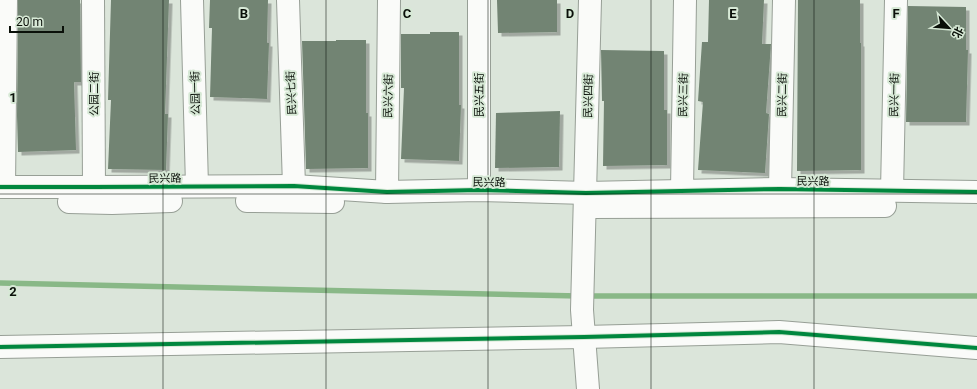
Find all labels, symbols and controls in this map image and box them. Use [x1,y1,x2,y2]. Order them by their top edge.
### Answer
text: B [240,6,248,21]
text: C [403,6,412,21]
text: D [566,6,574,21]
text: E [729,6,737,21]
text: F [892,6,900,21]
scale bar [10,8,63,34]
north arrow [929,8,969,48]
text: 20 m [16,15,43,29]
text: 北 [949,24,966,40]
street label: 公园一街 [189,71,202,115]
street label: 民兴七街 [284,71,299,115]
street label: 公园二街 [88,72,101,116]
street label: 民兴五街 [473,73,486,117]
street label: 民兴三街 [677,73,690,117]
street label: 民兴二街 [776,73,789,117]
street label: 民兴一街 [888,73,901,117]
street label: 民兴六街 [382,74,395,118]
street label: 民兴四街 [582,74,595,118]
text: 1 [9,90,17,105]
street label: 民兴路 [148,172,182,185]
street label: 民兴路 [796,175,830,188]
street label: 民兴路 [472,176,506,189]
text: 2 [9,284,17,299]

